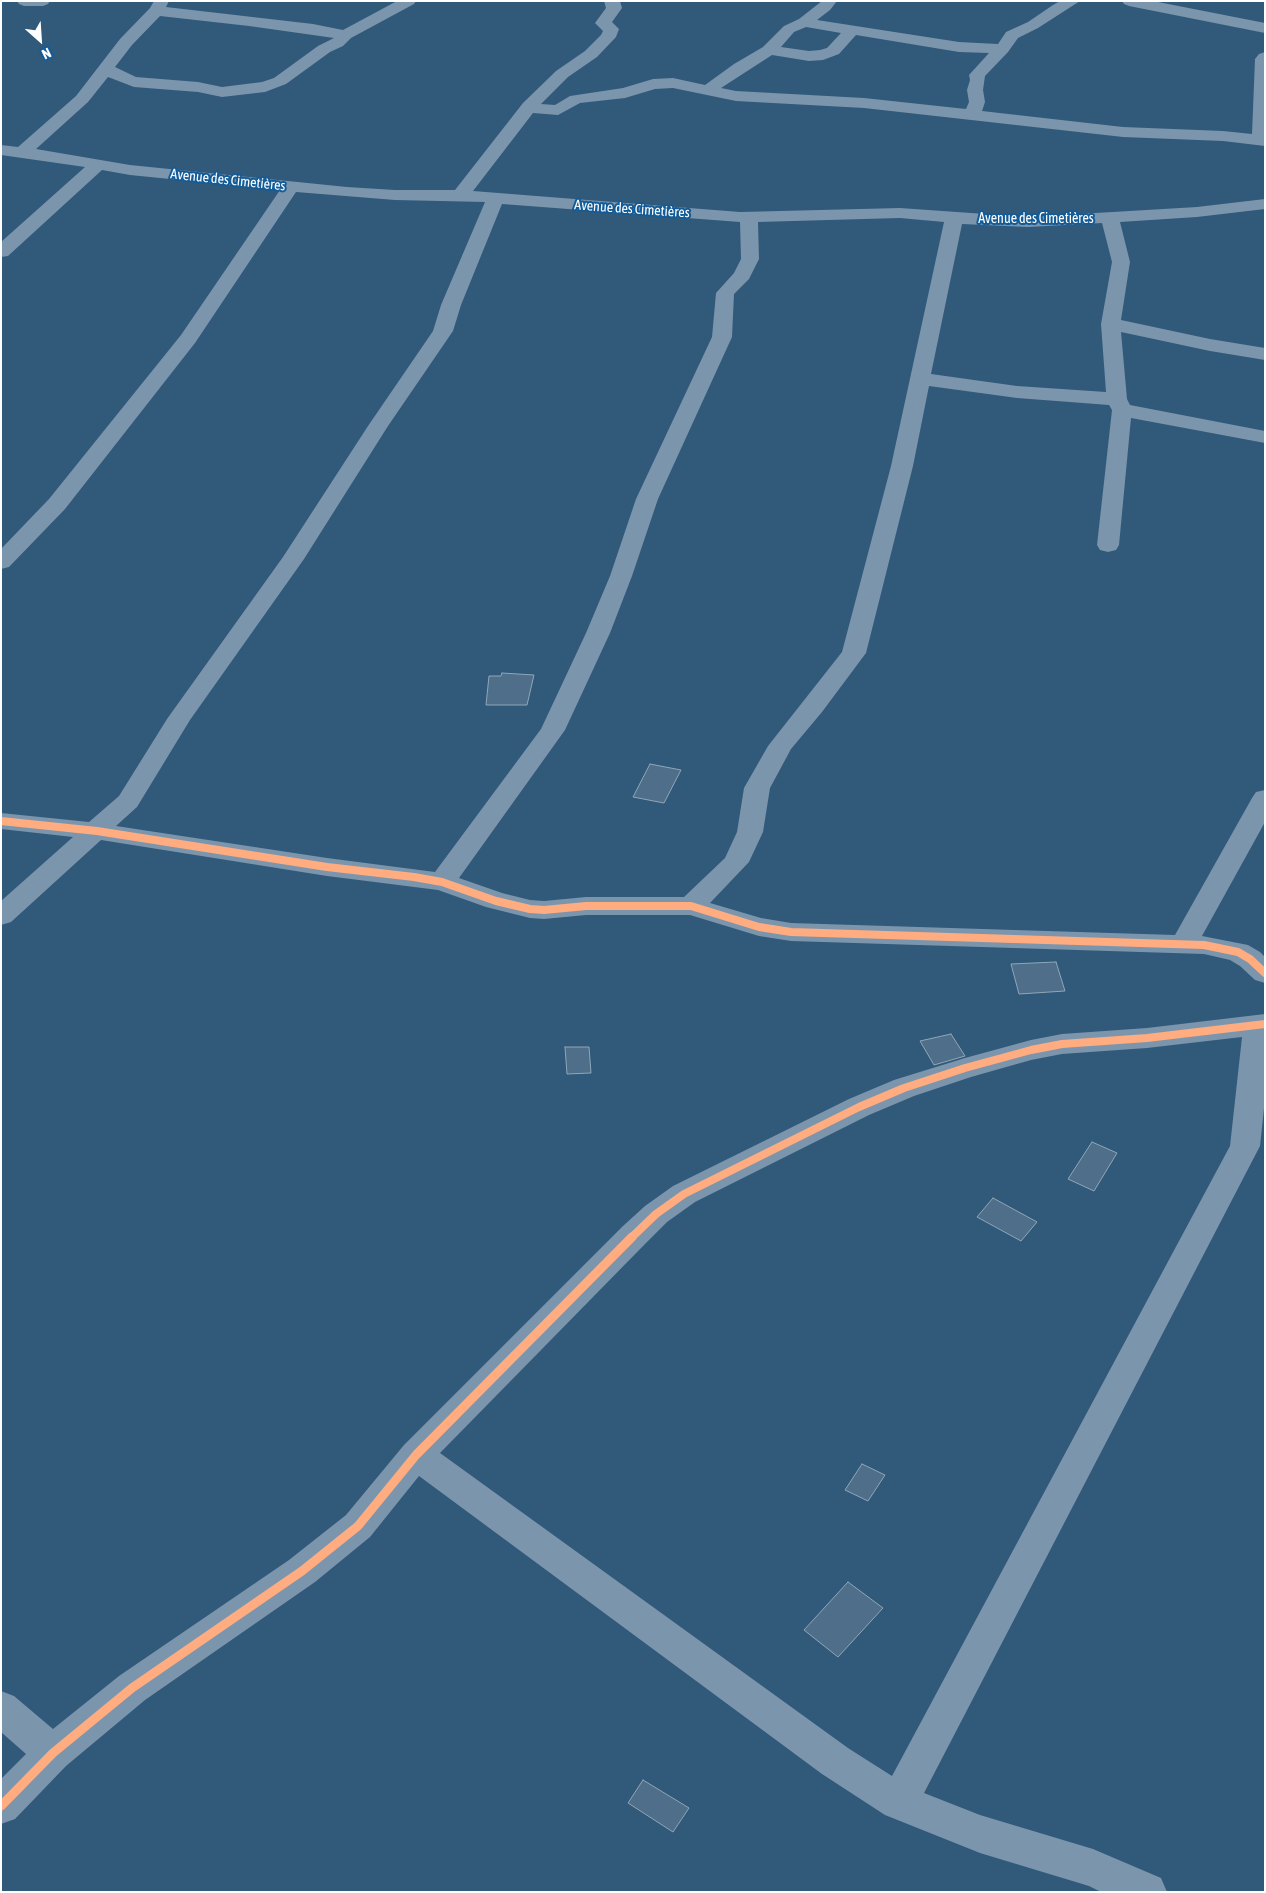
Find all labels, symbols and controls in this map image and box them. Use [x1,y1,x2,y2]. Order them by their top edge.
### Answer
north arrow [15,15,65,65]
text: N [39,44,54,62]
street label: Avenue des Cimetières [170,166,286,194]
street label: Avenue des Cimetières [574,197,690,221]
street label: Avenue des Cimetières [978,211,1094,227]

